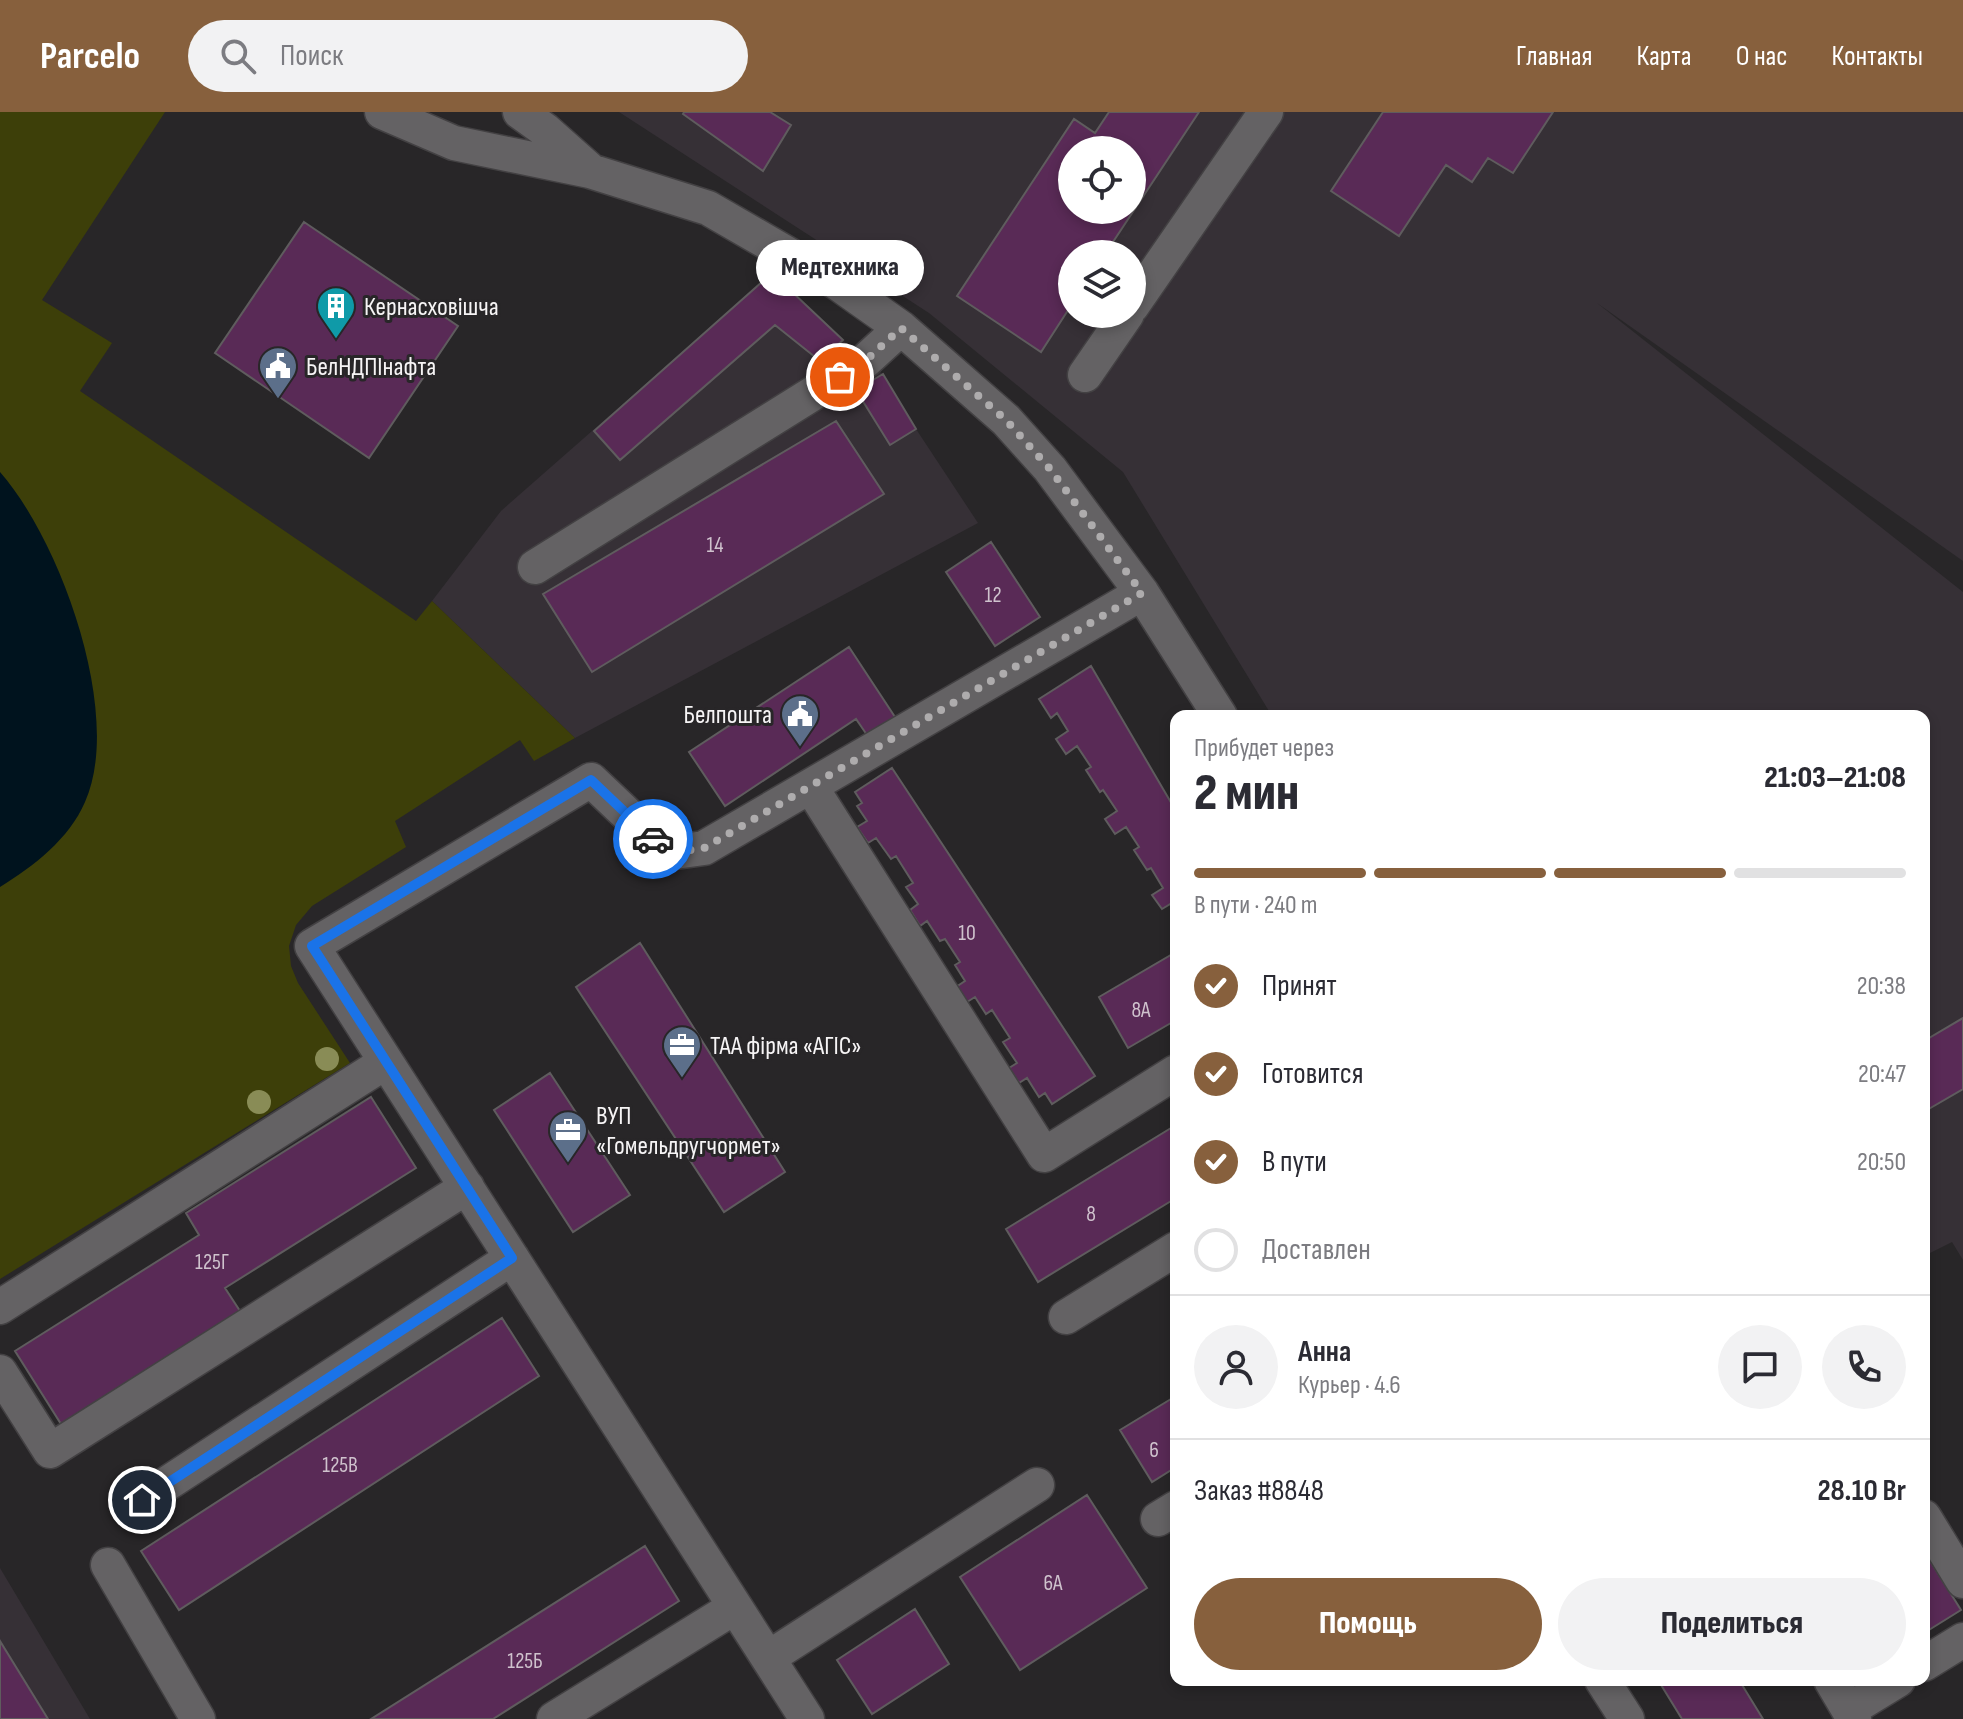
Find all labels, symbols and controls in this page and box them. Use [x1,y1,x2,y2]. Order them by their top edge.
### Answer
search box [188,20,748,92]
text: Parcelo [40,34,140,79]
icon: search [216,34,260,78]
text: Поиск [280,38,343,74]
text: Главная [1516,40,1592,73]
text: Карта [1636,40,1692,73]
text: О нас [1736,40,1788,73]
text: Контакты [1832,40,1923,73]
map controls [1058,136,1146,328]
button: locate [1058,136,1146,224]
button: layers [1058,240,1146,328]
callout: Медтехника [756,241,924,297]
text: Медтехника [781,252,899,283]
building icon: Кернасховішча [315,285,357,340]
place label: Кернасховішча [364,292,499,323]
pin [806,343,874,411]
public building icon: БелНДПІнафта [257,345,299,400]
place label: БелНДПІнафта [306,352,436,383]
icon: bag [818,355,862,399]
house number: 14 [707,532,723,559]
house number: 12 [984,582,1002,609]
public building icon: Белпошта [779,693,821,748]
place label: Белпошта [683,700,772,731]
text: Прибудет через [1194,733,1334,764]
text: 21:03–21:08 [1764,760,1906,796]
text: 2 мин [1194,762,1299,825]
courier [613,799,693,879]
icon: car [631,817,675,861]
text: В пути · 240 m [1194,890,1318,921]
house number: 10 [958,920,976,947]
icon: check [1194,964,1238,1008]
text: Принят [1262,968,1337,1004]
text: 20:38 [1857,971,1906,1002]
house number: 8А [1131,997,1151,1024]
office icon: ТАА фірма «АГІС» [661,1024,703,1079]
place label: ТАА фірма «АГІС» [710,1031,862,1062]
icon: check [1194,1052,1238,1096]
text: Готовится [1262,1056,1363,1092]
text: 20:47 [1858,1059,1906,1090]
place label: ВУП «Гомельдругчормет» [596,1101,781,1162]
office icon: ВУП «Гомельдругчормет» [547,1109,589,1164]
icon: check [1194,1140,1238,1184]
text: В пути [1262,1144,1327,1180]
text: 20:50 [1857,1147,1906,1178]
house number: 8 [1086,1201,1096,1228]
text: Доставлен [1262,1232,1371,1268]
house number: 125Г [195,1249,229,1276]
button: person [1194,1325,1278,1409]
button: chat [1718,1325,1802,1409]
button: phone [1822,1325,1906,1409]
text: Анна [1298,1334,1351,1370]
text: Курьер · 4.6 [1298,1370,1401,1401]
house number: 6 [1149,1437,1159,1464]
house number: 125В [322,1452,358,1479]
pin [108,1466,176,1534]
text: Заказ #8848 [1194,1473,1324,1509]
text: 28.10 Br [1817,1473,1906,1509]
icon: home [120,1478,164,1522]
house number: 6А [1043,1570,1063,1597]
button: Помощь [1194,1578,1542,1670]
button: Поделиться [1558,1578,1906,1670]
house number: 125Б [507,1648,543,1675]

